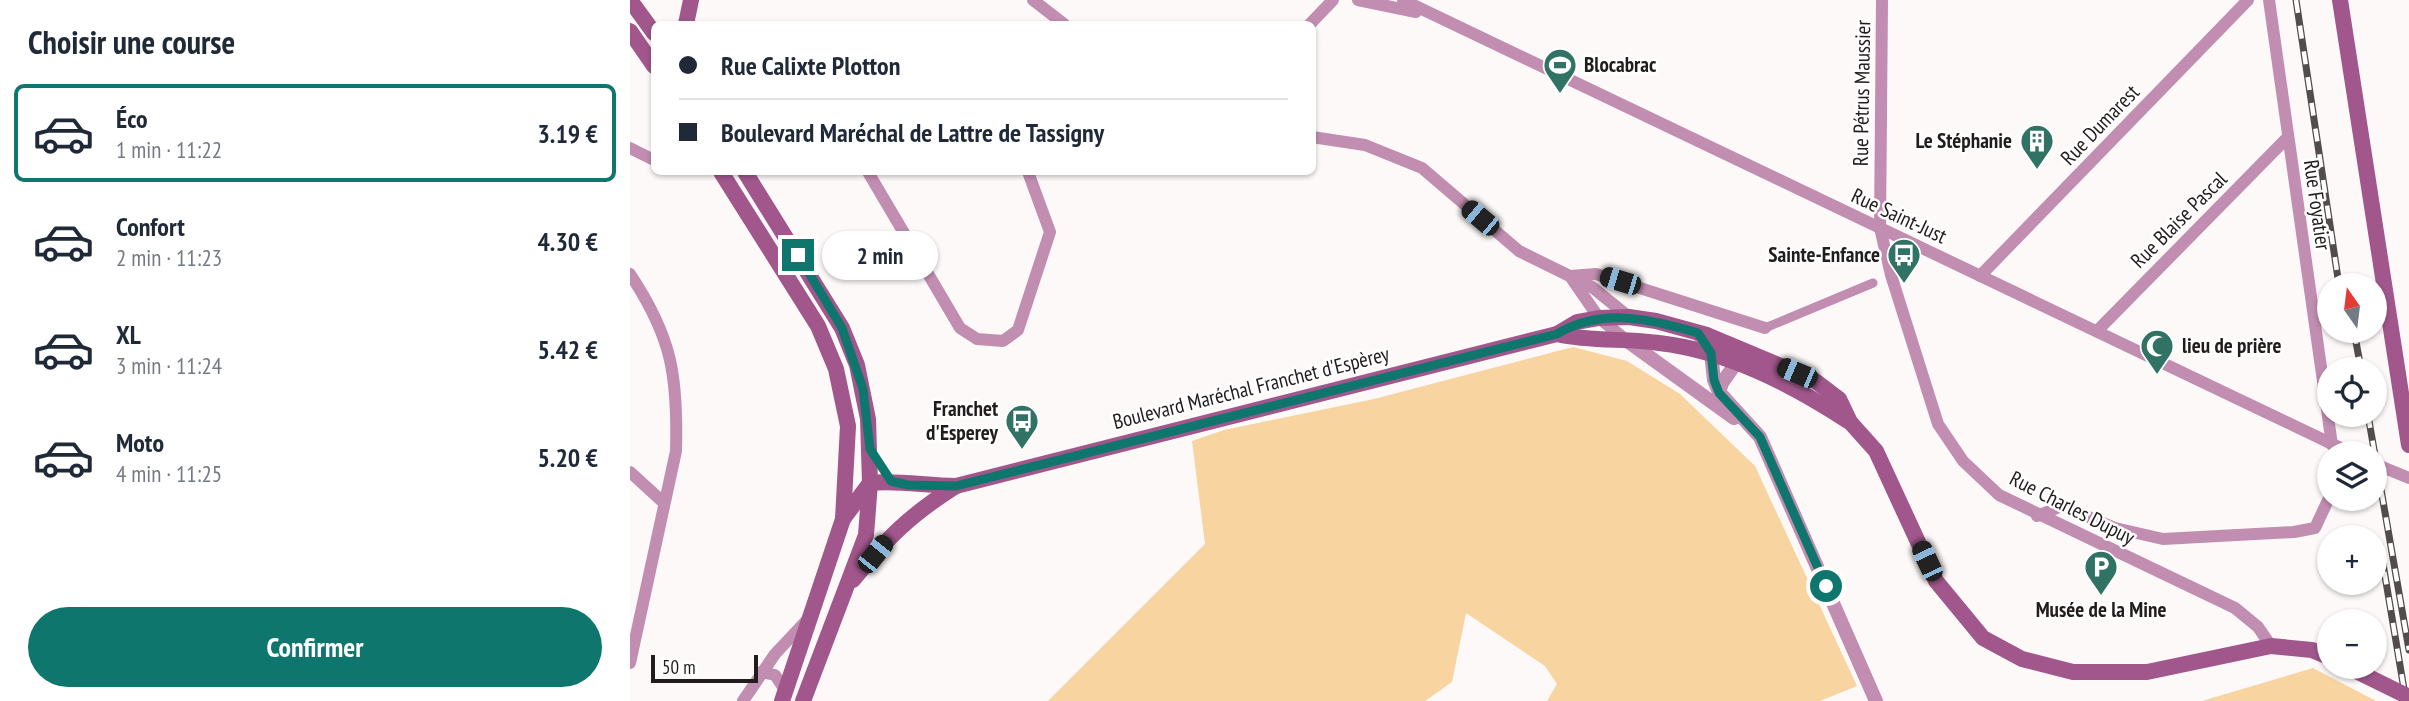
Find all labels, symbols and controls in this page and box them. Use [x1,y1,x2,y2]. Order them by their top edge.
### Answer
street label: Rue Pétrus Maussier [1847,19,1876,166]
text: Choisir une course [28,21,235,63]
sports icon: Blocabrac [1541,46,1579,95]
text: Rue Calixte Plotton [721,49,900,82]
place label: Blocabrac [1584,51,1657,78]
street label: Rue Dumarest [2055,78,2145,171]
icon: car [32,102,95,165]
text: Éco [116,102,148,135]
text: Boulevard Maréchal de Lattre de Tassigny [721,116,1104,149]
text: 3.19 € [537,117,598,150]
building icon: Le Stéphanie [2018,122,2056,171]
place label: Le Stéphanie [1915,127,2012,154]
text: 1 min · 11:22 [116,135,222,164]
street label: Rue Foyatier [2298,158,2337,252]
street label: Rue Blaise Pascal [2125,166,2233,274]
street label: Rue Saint-Just [1847,182,1951,249]
car [1458,196,1503,240]
icon: car [32,210,95,273]
text: Confort [116,210,185,243]
text: 4.30 € [537,225,598,258]
callout: 2 min [822,230,938,280]
bus stop icon: Sainte-Enfance [1885,236,1923,285]
route end [782,239,814,271]
text: 2 min [857,241,903,270]
place label: Sainte-Enfance [1768,241,1880,268]
text: 2 min · 11:23 [116,243,222,272]
car [1597,265,1644,297]
north arrow [2317,273,2387,343]
map controls [2317,273,2387,679]
icon: car [32,318,95,381]
text: XL [116,318,141,351]
mosque icon: lieu de prière [2138,327,2176,376]
place label: lieu de prière [2182,332,2282,359]
text: 5.42 € [537,333,598,366]
street label: Boulevard Maréchal Franchet d'Espèrey [1110,340,1392,435]
text: 3 min · 11:24 [116,351,222,380]
car [1774,355,1821,391]
button: locate [2317,357,2387,427]
place label: Franchet d'Esperey [926,395,999,446]
bus stop icon: Franchet d'Esperey [1003,402,1041,451]
icon: car [32,426,95,489]
text: Moto [116,426,164,459]
text: 5.20 € [537,441,598,474]
button: layers [2317,441,2387,511]
text: 4 min · 11:25 [116,459,222,488]
street label: Rue Charles Dupuy [2005,464,2139,551]
button: + [2317,525,2387,595]
car [854,531,897,577]
car [1909,538,1946,584]
parking icon: Musée de la Mine [2082,548,2120,597]
route start [1810,570,1842,602]
place label: Musée de la Mine [2036,596,2166,623]
button: Confirmer [28,607,602,687]
button: − [2317,609,2387,679]
scale bar [651,652,758,684]
text: 50 m [662,655,696,679]

